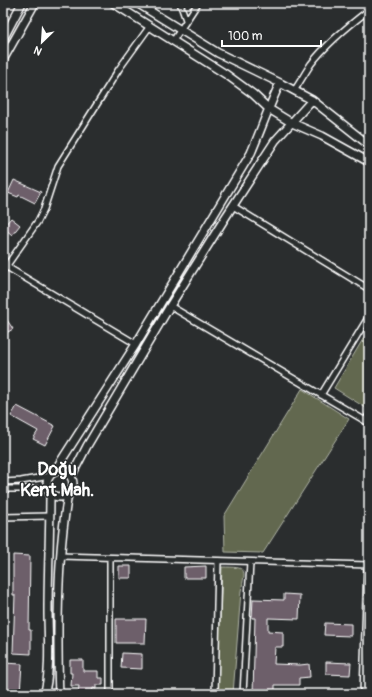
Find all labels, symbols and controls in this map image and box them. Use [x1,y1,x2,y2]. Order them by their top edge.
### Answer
north arrow [22,22,62,62]
scale bar [222,22,321,48]
text: 100 m [228,29,263,44]
text: N [31,43,44,58]
district label: Doğu Kent Mah. [20,458,94,502]

